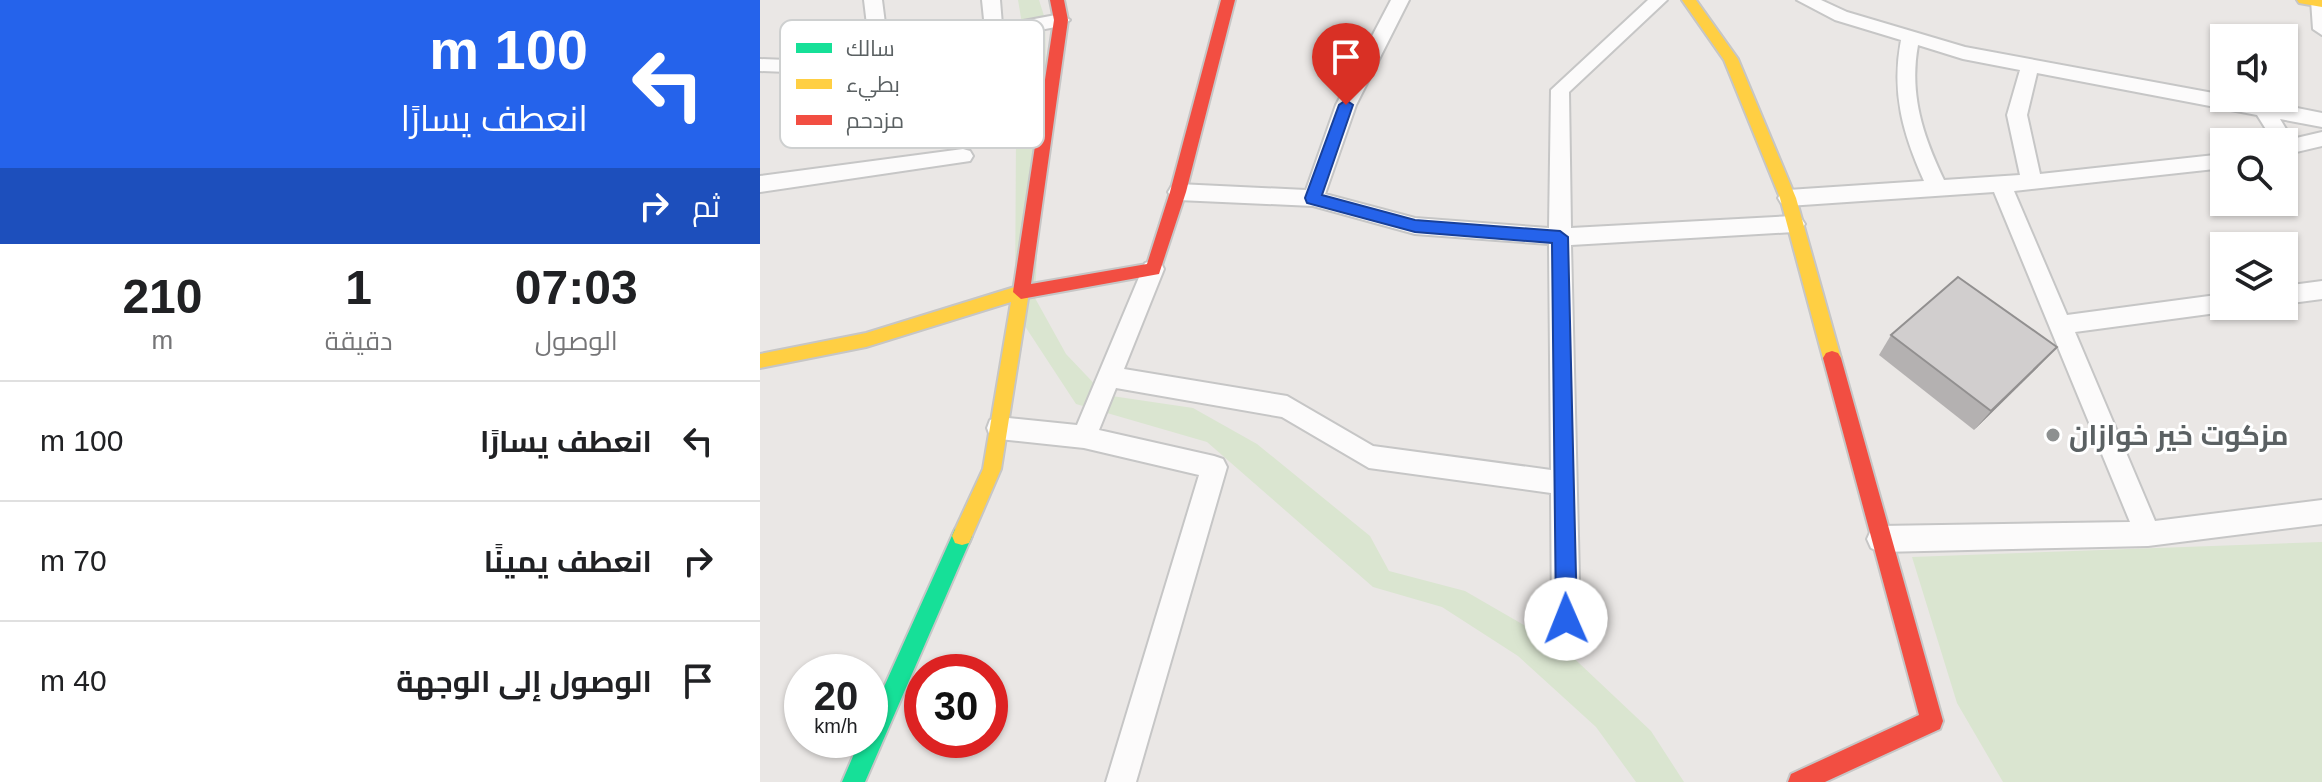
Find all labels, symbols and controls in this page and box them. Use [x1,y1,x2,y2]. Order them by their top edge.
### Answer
text: 100 m [429,18,588,81]
legend [780,20,1044,148]
pin [1312,23,1380,105]
map controls [2210,24,2298,320]
button: sound [2210,24,2298,112]
icon: left [616,32,720,136]
icon: arrive [1324,35,1368,79]
text: سالك [846,36,895,61]
text: بطيء [846,72,900,101]
text: انعطف يسارًا [401,98,588,139]
text: مزدحم [846,108,904,136]
button: search [2210,128,2298,216]
icon: right [632,184,676,228]
text: ثم [692,190,720,223]
button: layers [2210,232,2298,320]
text: 1 [345,261,372,314]
text: 07:03 [515,261,638,314]
text: 210 [122,270,202,323]
text: m [152,325,173,355]
text: دقيقة [325,326,392,356]
text: الوصول [535,326,618,356]
icon: left [676,419,720,463]
place label: مزكوت خير خوازان [2069,420,2289,452]
text: 100 m [40,424,123,457]
text: انعطف يسارًا [480,425,652,458]
marker: مزكوت خير خوازان [2044,426,2062,444]
icon: right [676,539,720,583]
text: 70 m [40,544,107,577]
text: انعطف يمينًا [484,545,652,578]
position arrow [1524,577,1608,661]
speed limit sign: 30 [904,654,1008,758]
icon: arrive [676,659,720,703]
text: 40 m [40,664,107,697]
text: الوصول إلى الوجهة [396,665,652,698]
text: 20 [814,674,858,718]
text: km/h [814,715,858,737]

